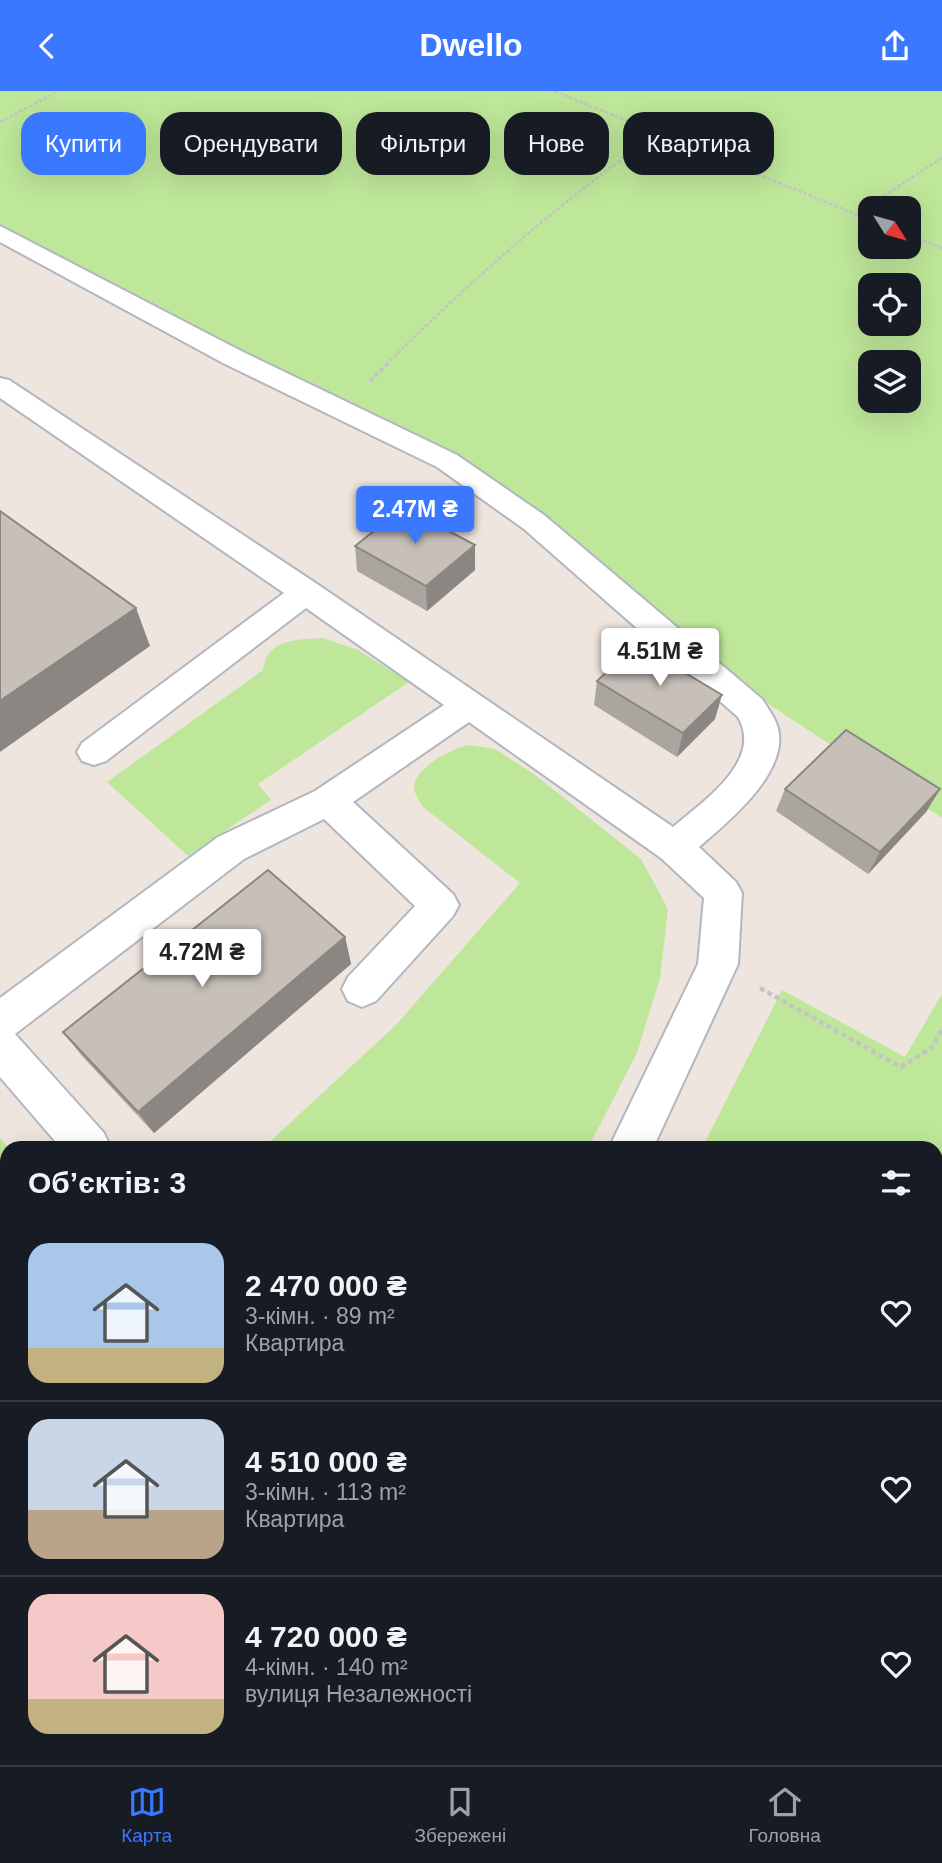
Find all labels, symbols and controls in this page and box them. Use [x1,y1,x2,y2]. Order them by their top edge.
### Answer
icon: back [28,27,66,65]
text: Dwello [419,27,523,63]
icon: share [876,27,914,65]
chip: Купити [21,112,146,175]
chip: Орендувати [160,112,342,175]
chip: Фільтри [356,112,490,175]
chip: Нове [504,112,609,175]
chip: Квартира [623,112,774,175]
north arrow [858,196,920,259]
map controls [858,196,921,413]
button: locate [858,273,921,336]
button: layers [858,350,921,413]
pin: 2.47M ₴ [350,487,480,546]
text: 2.47M ₴ [372,496,458,522]
pin: 4.51M ₴ [595,629,725,688]
text: 4.51M ₴ [617,638,703,664]
pin: 4.72M ₴ [137,929,267,989]
text: 4.72M ₴ [159,939,245,965]
icon: filters [877,1164,915,1202]
text: Об’єктів: 3 [28,1166,186,1199]
text: 2 470 000 ₴ [245,1269,407,1302]
icon: home [84,1271,168,1355]
icon: heart [877,1294,915,1332]
text: 3-кімн. · 89 m² [245,1303,395,1329]
text: Квартира [245,1330,344,1356]
text: 4 510 000 ₴ [245,1445,407,1478]
icon: home [84,1447,168,1531]
icon: heart [877,1470,915,1508]
text: 3-кімн. · 113 m² [245,1479,406,1505]
text: Квартира [245,1506,344,1532]
text: 4 720 000 ₴ [245,1620,407,1653]
icon: home [84,1622,168,1706]
icon: heart [877,1645,915,1683]
text: 4-кімн. · 140 m² [245,1654,408,1680]
text: вулиця Незалежності [245,1681,472,1707]
tab: Карта [121,1783,172,1847]
tab: Збережені [415,1783,506,1847]
tab: Головна [749,1783,821,1847]

